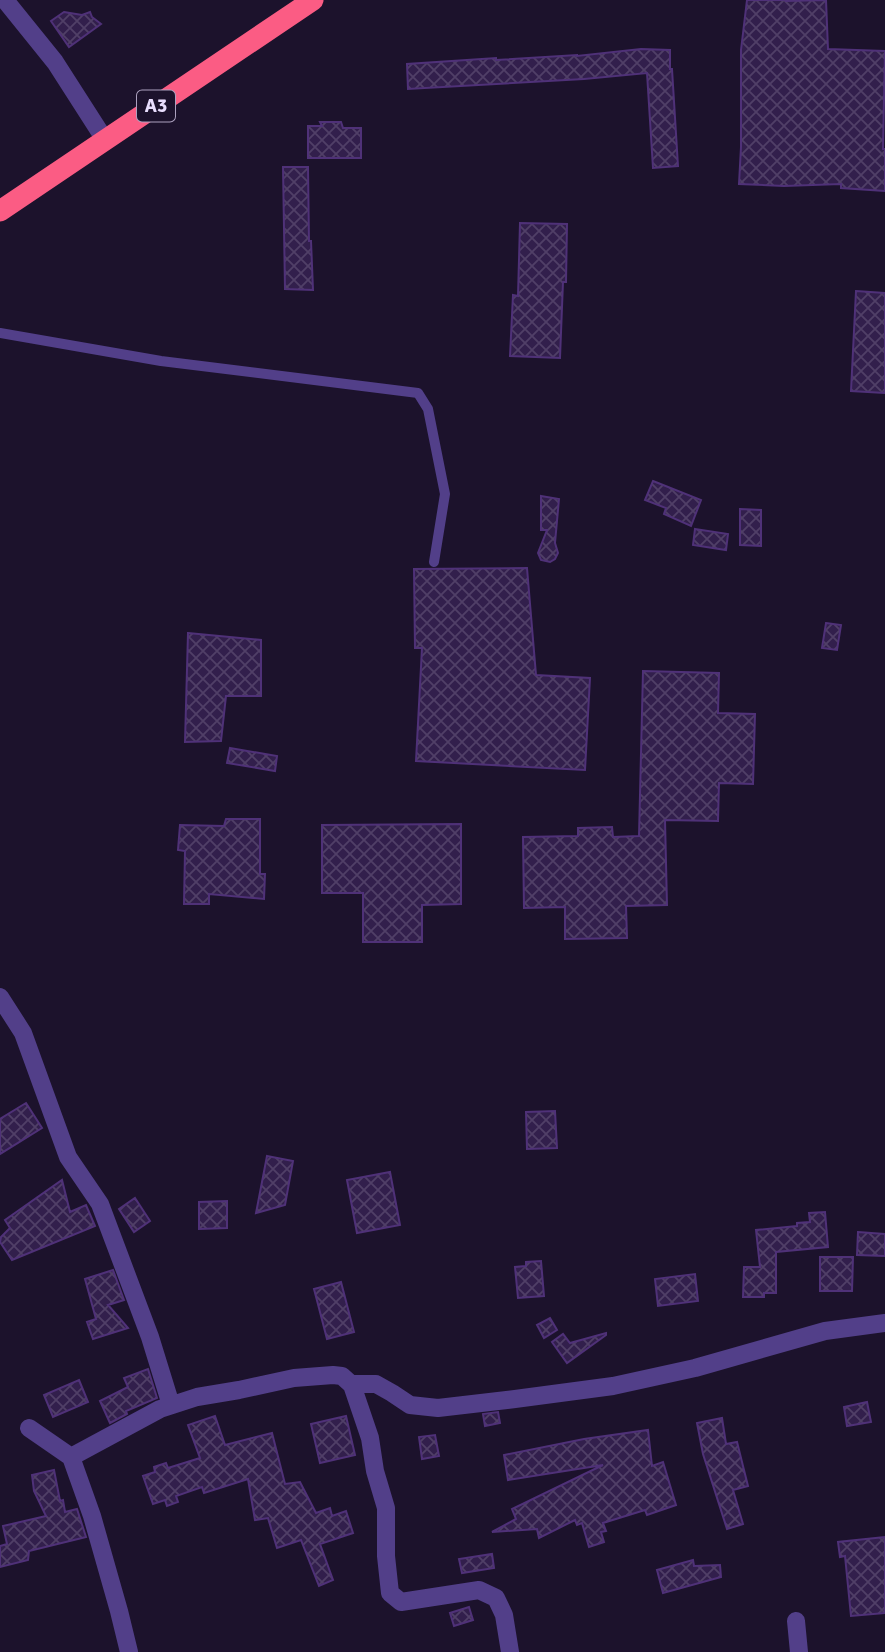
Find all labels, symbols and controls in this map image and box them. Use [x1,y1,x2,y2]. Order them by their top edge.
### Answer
road number: A3 [137,90,175,122]

